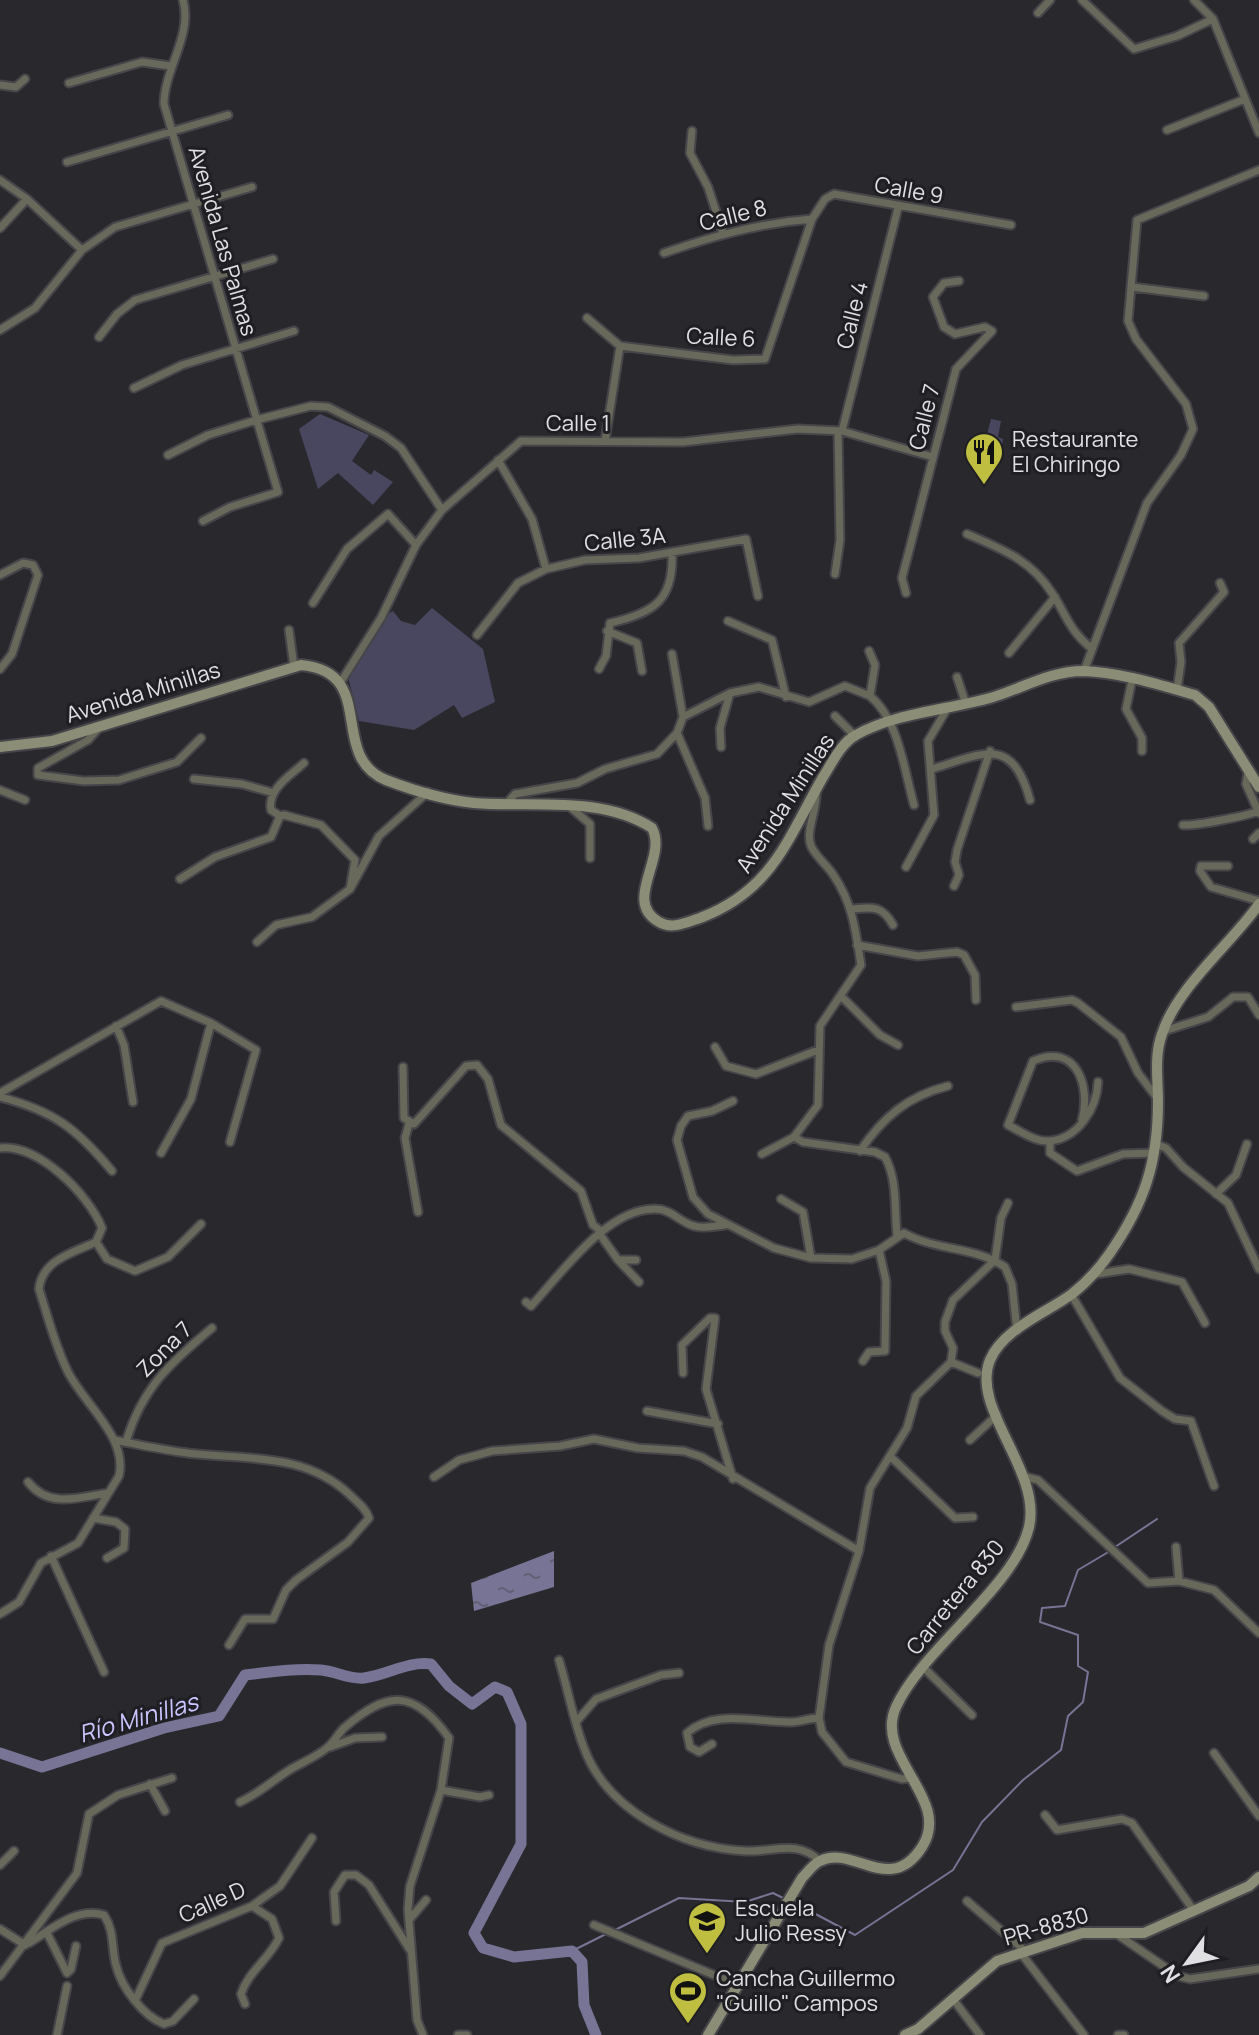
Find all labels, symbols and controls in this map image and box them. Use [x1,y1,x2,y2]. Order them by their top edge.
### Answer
street label: Avenida Las Palmas [182,143,264,339]
street label: Calle 9 [872,169,946,211]
street label: Calle 8 [696,192,770,238]
street label: Calle 4 [829,278,875,352]
street label: Calle 6 [686,320,756,354]
street label: Calle 7 [901,381,947,453]
street label: Calle 1 [546,408,610,438]
place label: Restaurante El Chiringo [1012,424,1139,479]
restaurant icon: Restaurante El Chiringo [963,431,1005,486]
street label: Calle 3A [583,520,667,558]
street label: Avenida Minillas [62,654,224,730]
street label: Avenida Minillas [729,728,841,878]
street label: Zona 7 [130,1315,198,1383]
street label: Carretera 830 [899,1533,1011,1661]
water label: Río Minillas [75,1684,204,1750]
street label: Calle D [174,1874,250,1930]
place label: Escuela Julio Ressy [735,1893,847,1948]
school or university icon: Escuela Julio Ressy [686,1900,728,1955]
street label: PR-8830 [1000,1900,1092,1952]
north arrow [1147,1923,1227,2003]
text: N [1153,1959,1187,1989]
place label: Cancha Guillermo "Guillo" Campos [716,1963,895,2018]
sports icon: Cancha Guillermo "Guillo" Campos [667,1970,709,2025]

